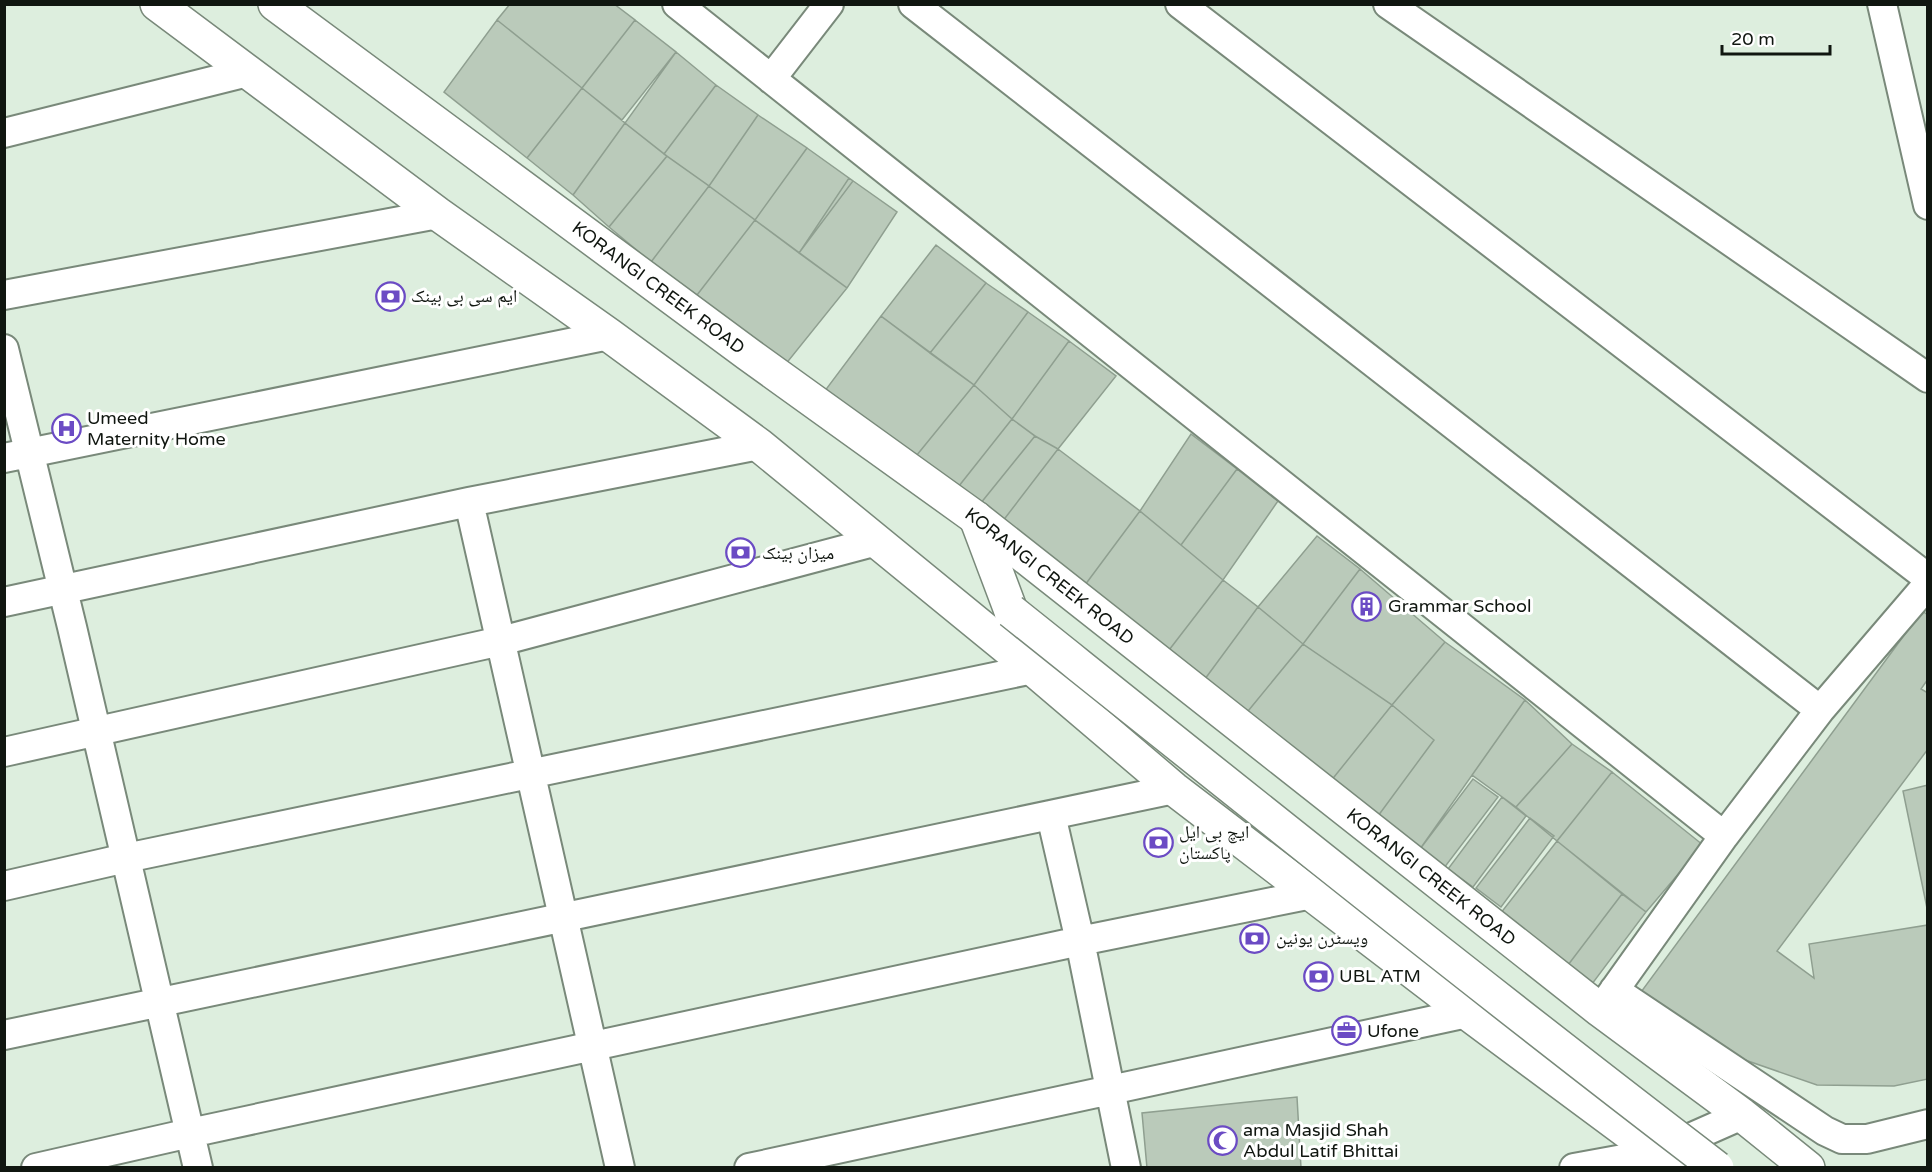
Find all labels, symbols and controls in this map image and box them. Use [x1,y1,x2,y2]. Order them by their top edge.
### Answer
scale bar [1722,18,1830,56]
text: 20 m [1731,28,1775,50]
street label: KORANGI CREEK ROAD [568,217,749,359]
bank icon: ایم سی بی بینک [374,280,406,312]
place label: ایم سی بی بینک [411,285,517,308]
place label: Umeed Maternity Home [87,407,226,450]
hospital icon: Umeed Maternity Home [50,412,82,444]
street label: KORANGI CREEK ROAD [961,503,1139,650]
bank icon: میزان بینک [725,537,757,569]
place label: میزان بینک [762,542,834,564]
building icon: Grammar School [1351,590,1383,622]
place label: Grammar School [1388,595,1531,617]
street label: KORANGI CREEK ROAD [1342,803,1520,950]
place label: ایچ بی ایل پاکستان [1179,821,1249,864]
bank icon: ایچ بی ایل پاکستان [1142,826,1174,858]
bank icon: ویسٹرن یونین [1239,922,1271,954]
place label: ویسٹرن یونین [1276,927,1368,949]
bank icon: UBL ATM [1302,960,1334,992]
place label: UBL ATM [1339,965,1421,987]
office icon: Ufone [1330,1015,1362,1047]
place label: Ufone [1367,1020,1419,1042]
place label: ama Masjid Shah Abdul Latif Bhittai [1243,1119,1398,1162]
mosque icon: ama Masjid Shah Abdul Latif Bhittai [1206,1124,1238,1156]

